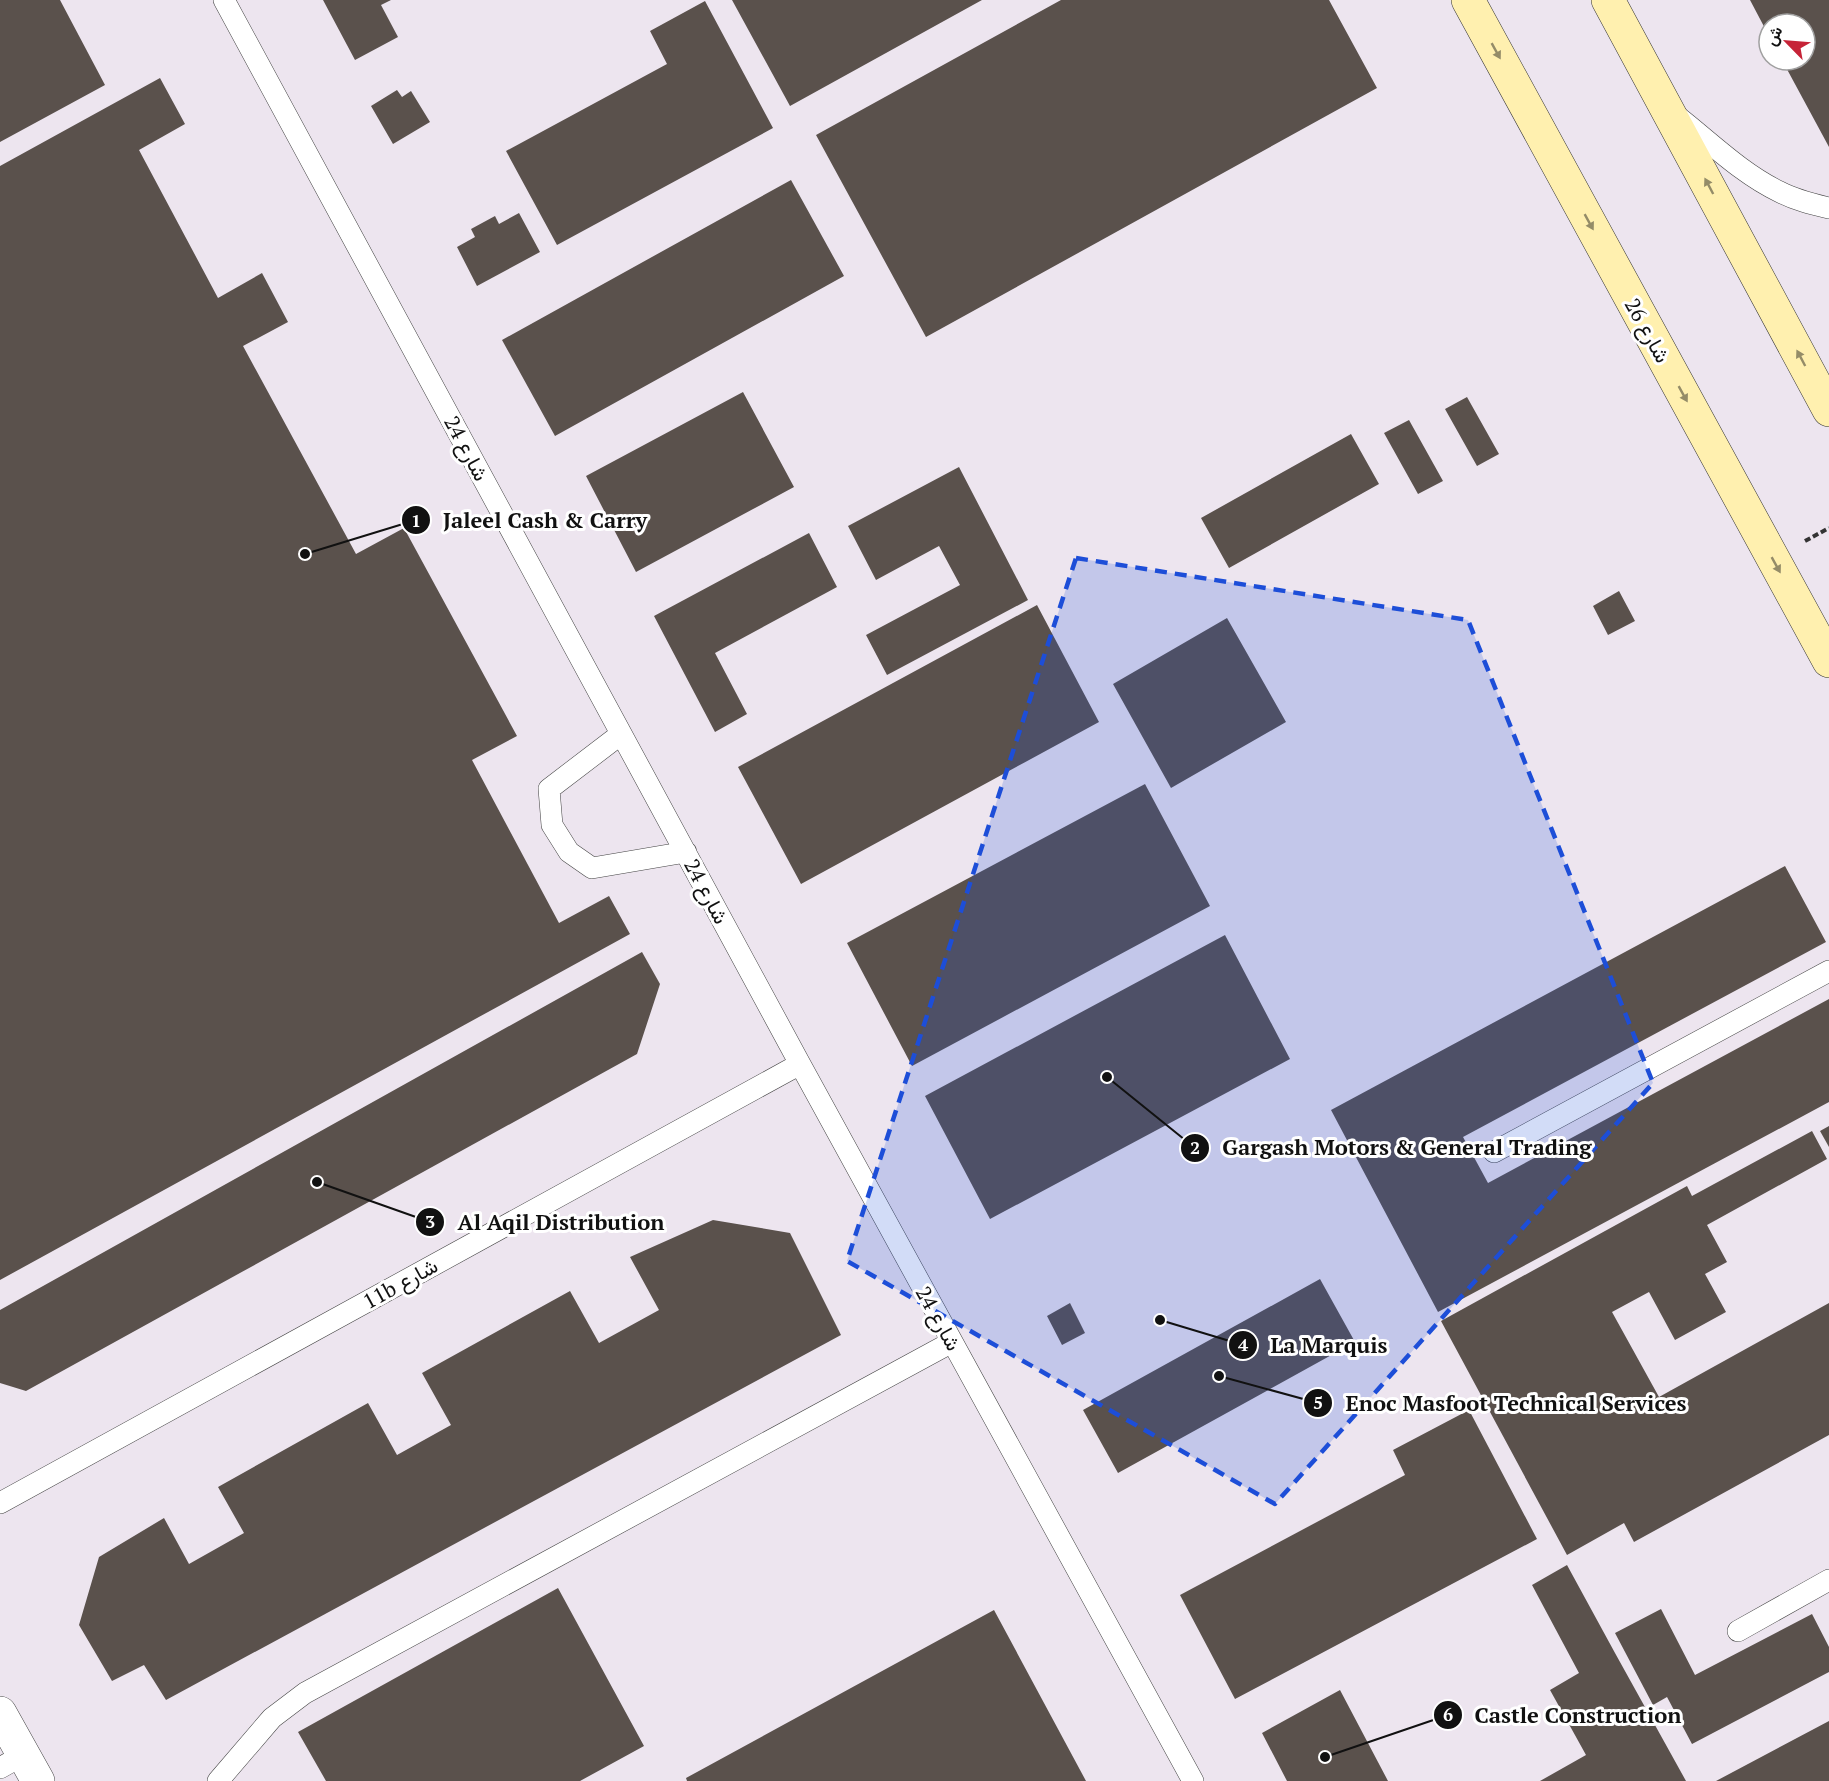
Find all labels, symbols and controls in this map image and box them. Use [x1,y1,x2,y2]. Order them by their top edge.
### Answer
north arrow [1757,12,1817,72]
text: ش [1759,22,1787,49]
one-way arrow [1491,43,1501,60]
one-way arrow [1704,177,1714,194]
one-way arrow [1584,214,1594,231]
street label: شارع 26 [1618,293,1677,368]
one-way arrow [1796,349,1806,366]
one-way arrow [1678,385,1688,402]
street label: شارع 24 [437,411,496,486]
callout: Jaleel Cash & Carry [401,500,659,540]
text: Jaleel Cash & Carry [443,505,647,534]
text: 1 [411,508,421,532]
one-way arrow [1771,556,1781,573]
street label: شارع 24 [677,854,736,929]
callout: Gargash Motors & General Trading [1180,1128,1604,1168]
text: Gargash Motors & General Trading [1222,1132,1592,1161]
text: 2 [1190,1135,1200,1159]
callout: Al Aqil Distribution [415,1202,676,1242]
text: Al Aqil Distribution [458,1207,664,1236]
text: 3 [425,1209,435,1233]
street label: 11b شارع [358,1251,443,1316]
street label: شارع 24 [909,1281,968,1356]
callout: La Marquis [1228,1325,1399,1365]
text: La Marquis [1270,1330,1388,1359]
text: 4 [1238,1332,1249,1356]
callout: Enoc Masfoot Technical Services [1303,1383,1698,1423]
text: Enoc Masfoot Technical Services [1346,1388,1687,1417]
text: 5 [1313,1390,1323,1414]
callout: Castle Construction [1433,1695,1694,1735]
text: Castle Construction [1474,1700,1682,1729]
text: 6 [1443,1702,1453,1726]

